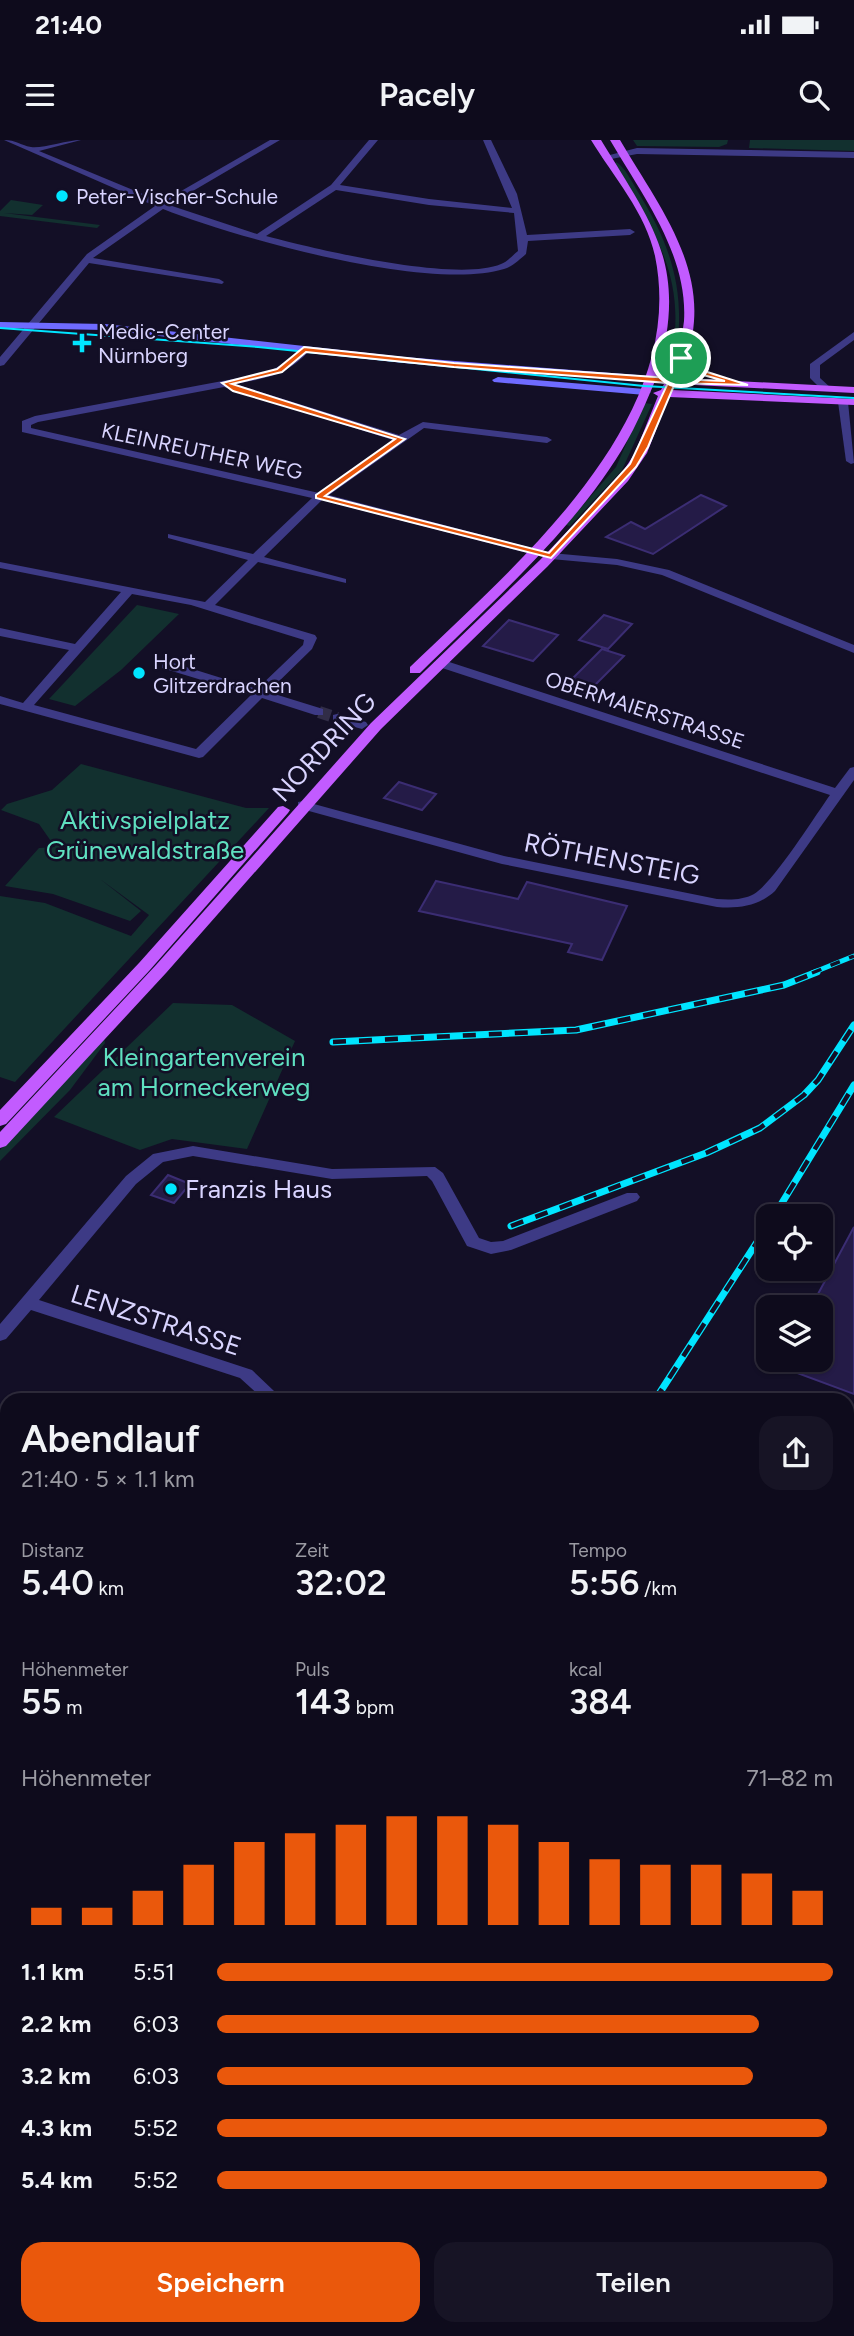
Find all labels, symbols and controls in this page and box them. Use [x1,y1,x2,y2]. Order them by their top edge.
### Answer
text: 21:40 [35,9,102,41]
icon: menu [21,76,59,114]
text: Pacely [379,76,475,114]
icon: search [795,76,833,114]
place label: Peter-Vischer-Schule [76,184,278,209]
marker: Peter-Vischer-Schule [54,188,70,204]
place label: Medic-Center Nürnberg [98,319,229,368]
pin [651,328,711,388]
marker: Medic-Center Nürnberg [72,333,92,353]
icon: arrive [662,339,700,377]
street label: KLEINREUTHER WEG [99,417,305,485]
place label: Hort Glitzerdrachen [153,649,292,698]
marker: Hort Glitzerdrachen [131,665,147,681]
street label: OBERMAIERSTRASSE [542,666,748,754]
street label: NORDRING [265,686,383,808]
park label: Aktivspielplatz Grünewaldstraße [46,804,244,866]
street label: RÖTHENSTEIG [522,826,702,892]
park label: Kleingartenverein am Horneckerweg [98,1041,310,1103]
place label: Franzis Haus [185,1173,332,1205]
marker: Franzis Haus [163,1181,179,1197]
map controls [756,1204,833,1372]
button: locate [756,1204,833,1281]
street label: LENZSTRASSE [67,1277,245,1363]
button: layers [756,1295,833,1372]
text: Abendlauf [21,1416,200,1462]
button: share [759,1416,833,1490]
text: 21:40 · 5 × 1.1 km [21,1465,195,1493]
text: Distanz [21,1539,84,1562]
text: Zeit [295,1539,329,1562]
text: Tempo [569,1539,627,1562]
text: 5.40 [21,1562,94,1604]
text: 32:02 [295,1562,387,1604]
text: 5:56 [569,1562,639,1604]
text: km [94,1577,124,1600]
text: /km [639,1577,677,1600]
text: Höhenmeter [21,1658,128,1681]
text: Puls [295,1658,330,1681]
text: kcal [569,1658,602,1681]
text: 55 [21,1681,61,1723]
text: 143 [295,1681,351,1723]
text: 384 [569,1681,632,1723]
text: m [61,1696,82,1719]
text: bpm [351,1696,394,1719]
text: Höhenmeter [21,1764,151,1792]
text: 71–82 m [746,1764,833,1792]
text: 1.1 km [21,1958,84,1986]
text: 5:51 [133,1958,175,1986]
text: 2.2 km [21,2010,91,2038]
text: 6:03 [133,2010,179,2038]
text: 3.2 km [21,2062,91,2090]
text: 6:03 [133,2062,179,2090]
text: 4.3 km [21,2114,92,2142]
text: 5:52 [133,2114,178,2142]
text: 5.4 km [21,2166,93,2194]
text: 5:52 [133,2166,178,2194]
button: Speichern [21,2242,420,2322]
button: Teilen [434,2242,833,2322]

